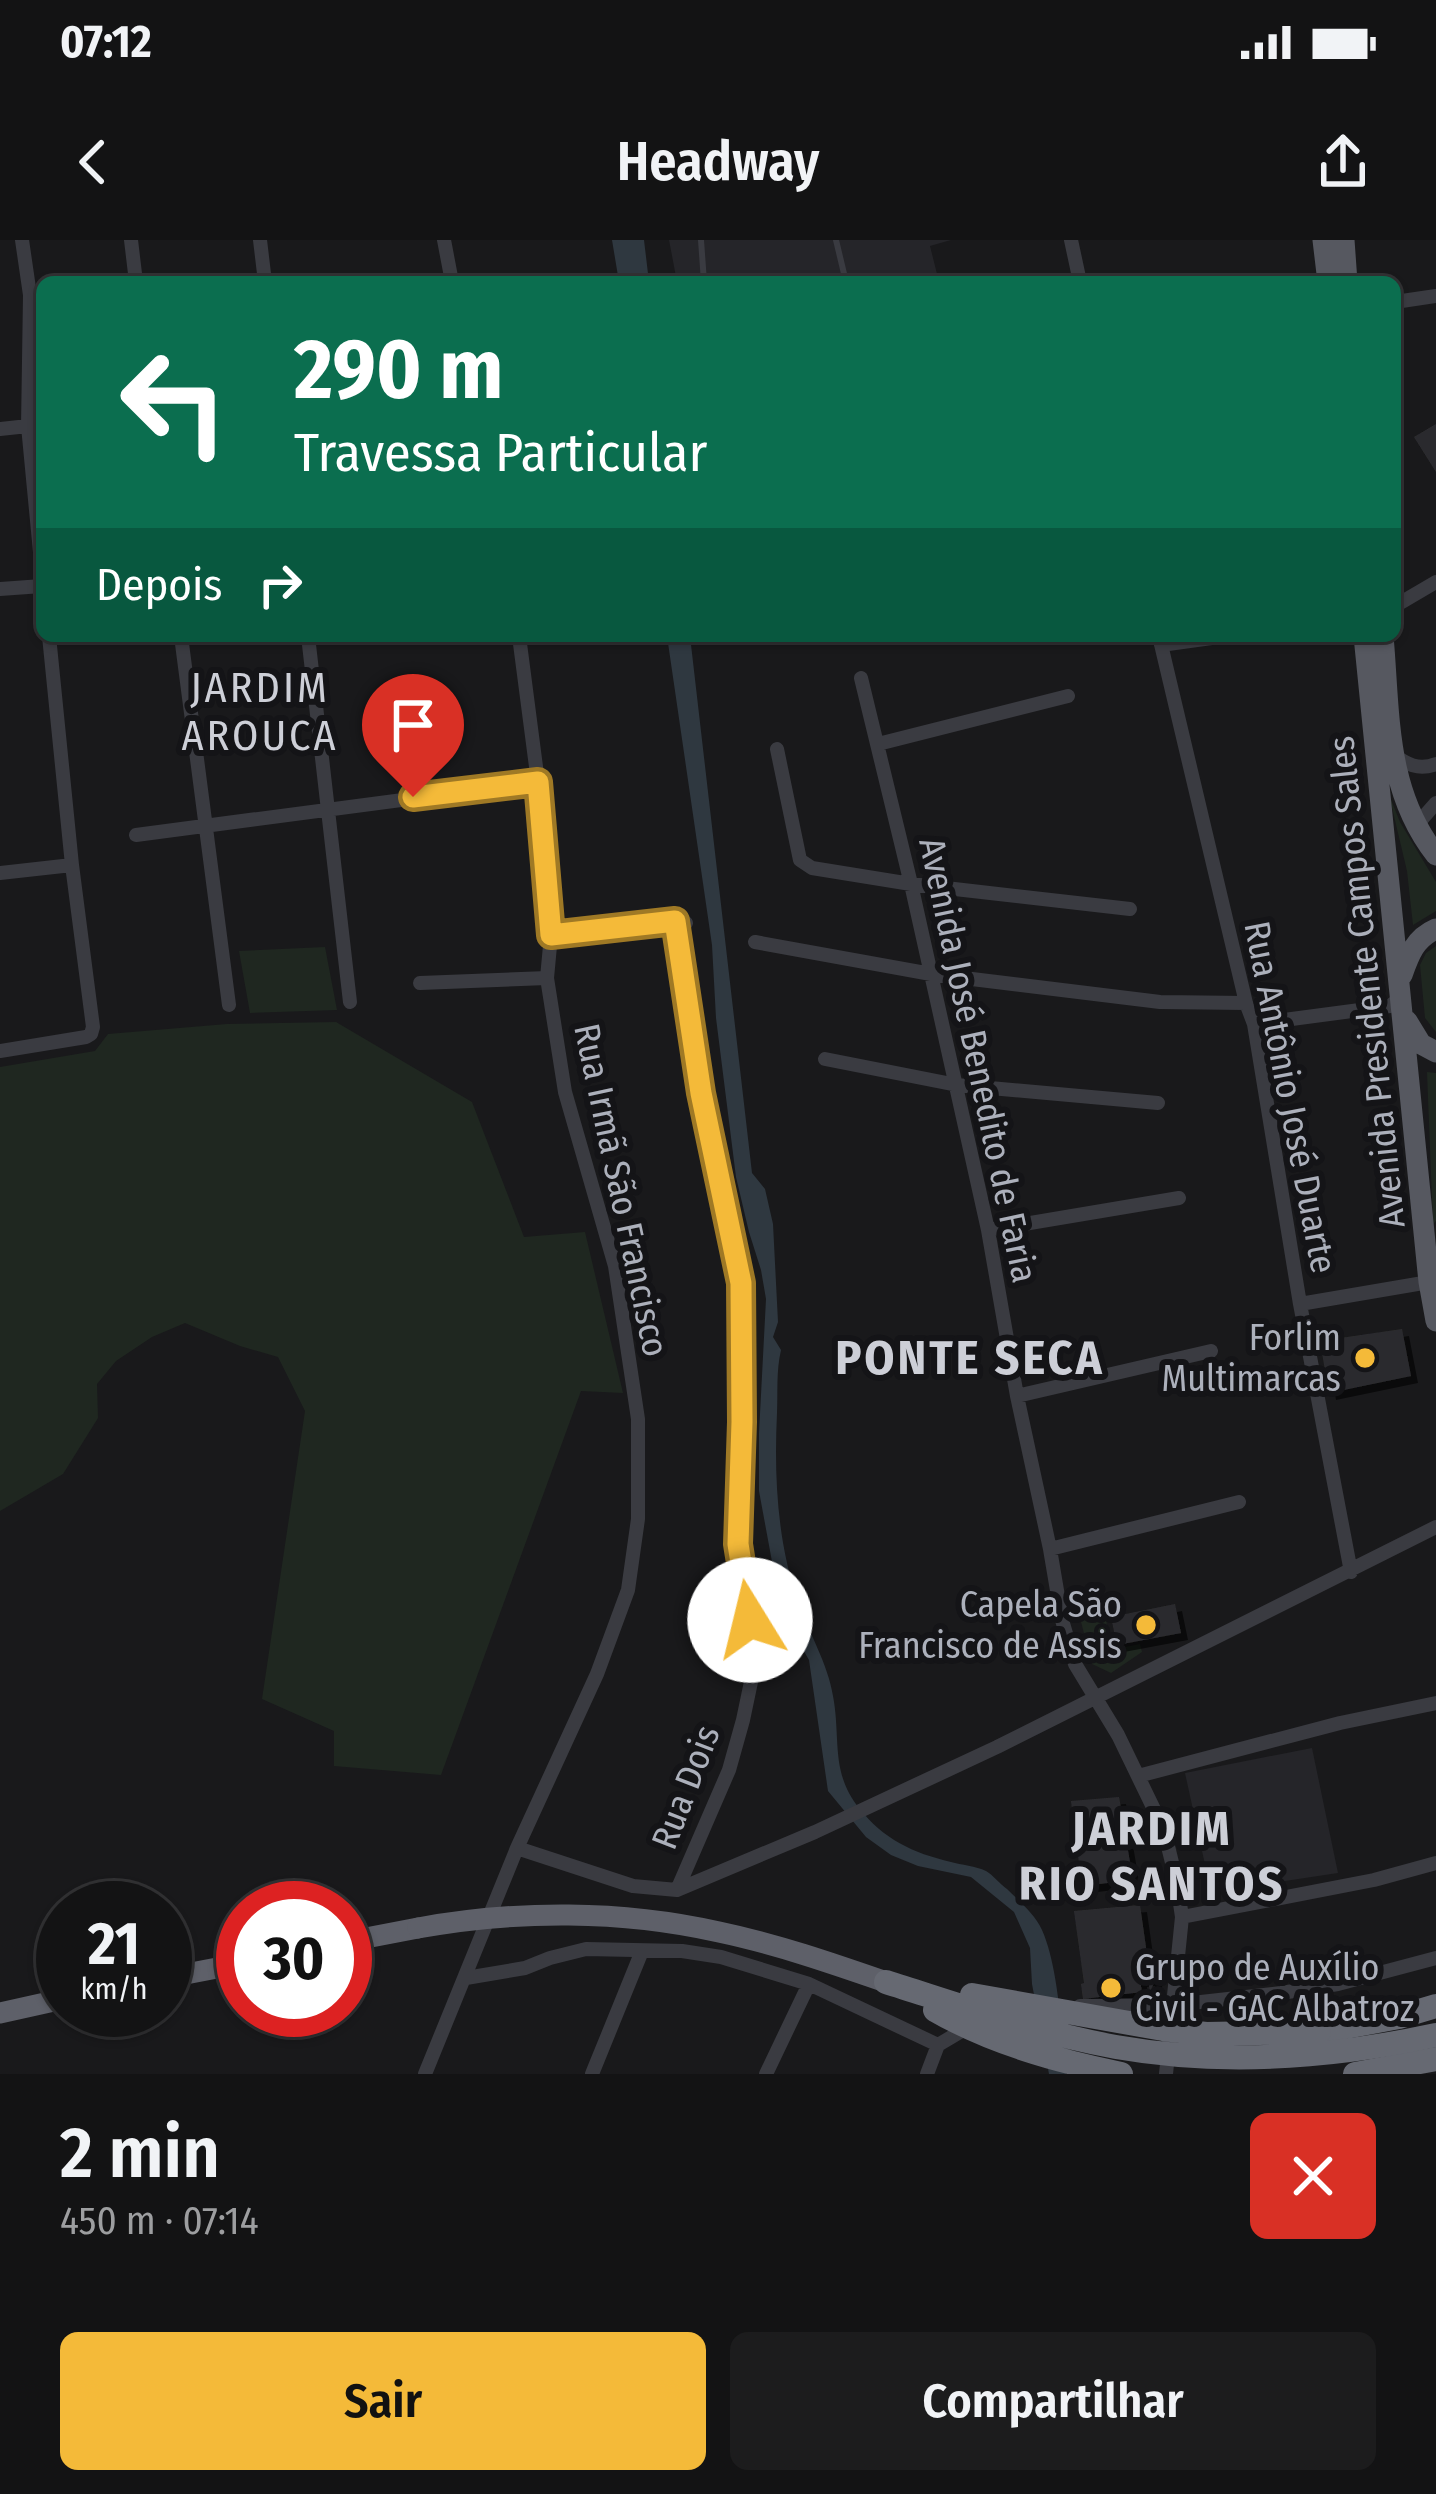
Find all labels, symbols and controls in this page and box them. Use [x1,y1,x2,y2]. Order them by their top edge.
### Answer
text: 07:12 [60,15,152,69]
icon: back [60,129,126,195]
icon: share [1310,129,1376,195]
text: Headway [617,130,819,194]
text: 290 m [294,319,503,420]
icon: left [96,324,252,480]
text: Travessa Particular [294,421,707,485]
icon: right [247,552,313,618]
text: Depois [96,558,223,612]
district label: JARDIM AROUCA [181,663,339,761]
pin [362,674,464,797]
icon: arrive [380,692,446,758]
street label: Avenida Presidente Campos Sales [1319,734,1415,1230]
street label: Avenida José Benedito de Faria [909,834,1047,1287]
street label: Rua Antônio José Duarte [1234,918,1346,1277]
street label: Rua Irmã São Francisco [564,1020,678,1361]
place label: Forlim Multimarcas [1162,1316,1341,1401]
district label: PONTE SECA [835,1329,1105,1387]
marker: Forlim Multimarcas [1352,1345,1378,1371]
position arrow [687,1557,813,1683]
place label: Capela São Francisco de Assis [858,1583,1122,1668]
marker: Capela São Francisco de Assis [1133,1612,1159,1638]
street label: Rua Dois [642,1719,730,1855]
district label: JARDIM RIO SANTOS [1019,1800,1285,1913]
speed limit sign: 30 [216,1881,372,2037]
text: 21 [88,1908,140,1980]
place label: Grupo de Auxílio Civil - GAC Albatroz [1135,1946,1414,2031]
text: km/h [81,1971,147,2007]
marker: Grupo de Auxílio Civil - GAC Albatroz [1098,1975,1124,2001]
text: 2 min [60,2110,220,2196]
button: close [1250,2113,1376,2239]
text: 450 m · 07:14 [60,2198,259,2244]
button: Sair [60,2332,706,2470]
button: Compartilhar [730,2332,1376,2470]

